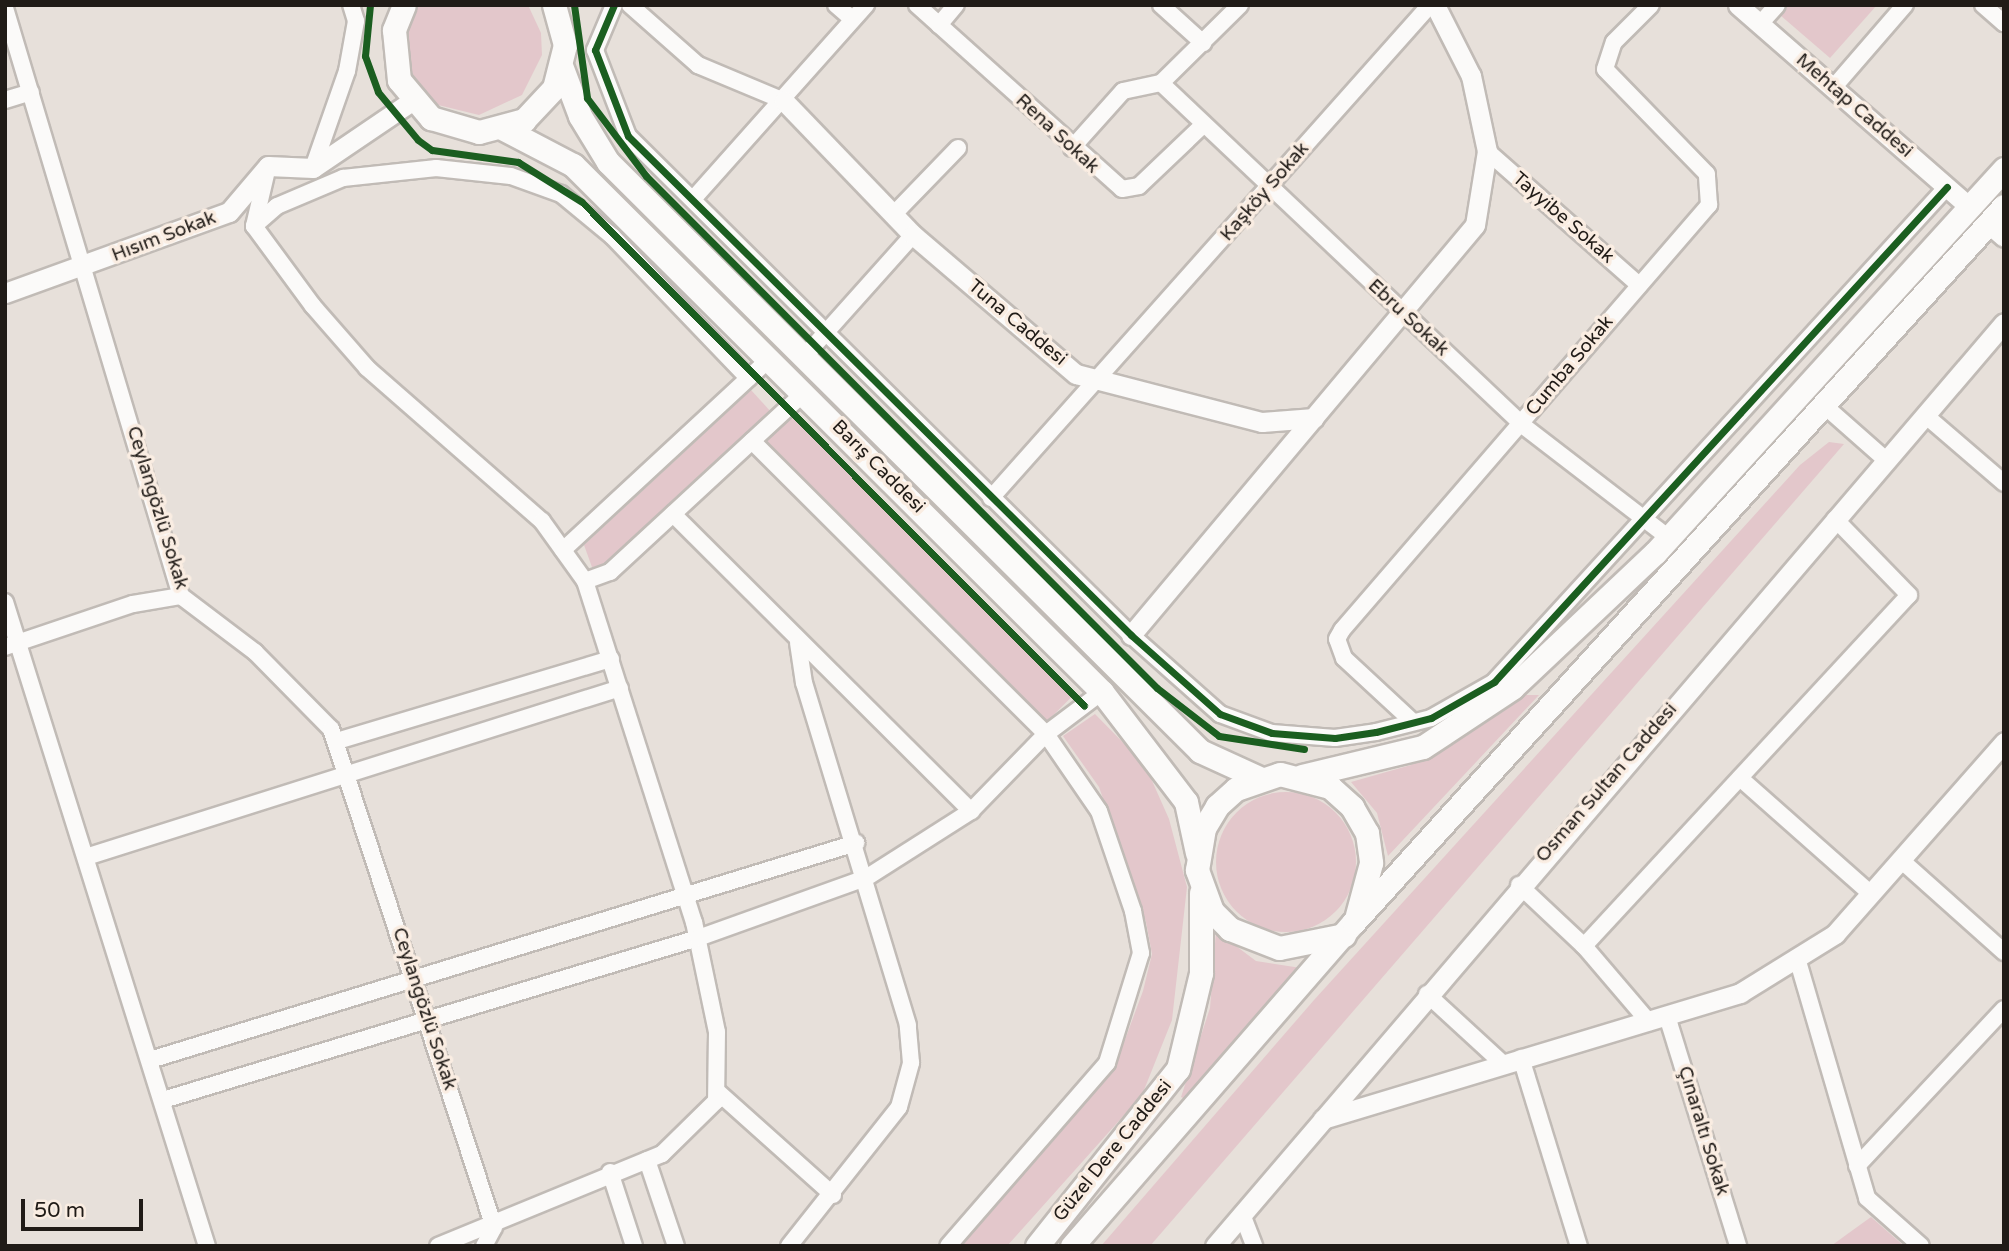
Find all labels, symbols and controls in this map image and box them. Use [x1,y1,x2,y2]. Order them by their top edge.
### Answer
street label: Mehtap Caddesi [1791,49,1917,163]
street label: Rena Sokak [1010,90,1104,178]
street label: Kaşköy Sokak [1216,138,1314,246]
street label: Tayyibe Sokak [1507,167,1619,269]
street label: Hısım Sokak [109,207,219,267]
street label: Tuna Caddesi [963,275,1071,371]
street label: Ebru Sokak [1363,275,1453,361]
street label: Cumba Sokak [1521,311,1619,421]
street label: Barış Caddesi [827,416,929,518]
street label: Ceylangözlü Sokak [121,424,193,592]
street label: Osman Sultan Caddesi [1532,699,1682,867]
street label: Ceylangözlü Sokak [387,925,461,1093]
street label: Çınaraltı Sokak [1672,1064,1734,1198]
street label: Güzel Dere Caddesi [1049,1076,1177,1226]
scale bar [24,1184,147,1228]
text: 50 m [34,1198,85,1223]

